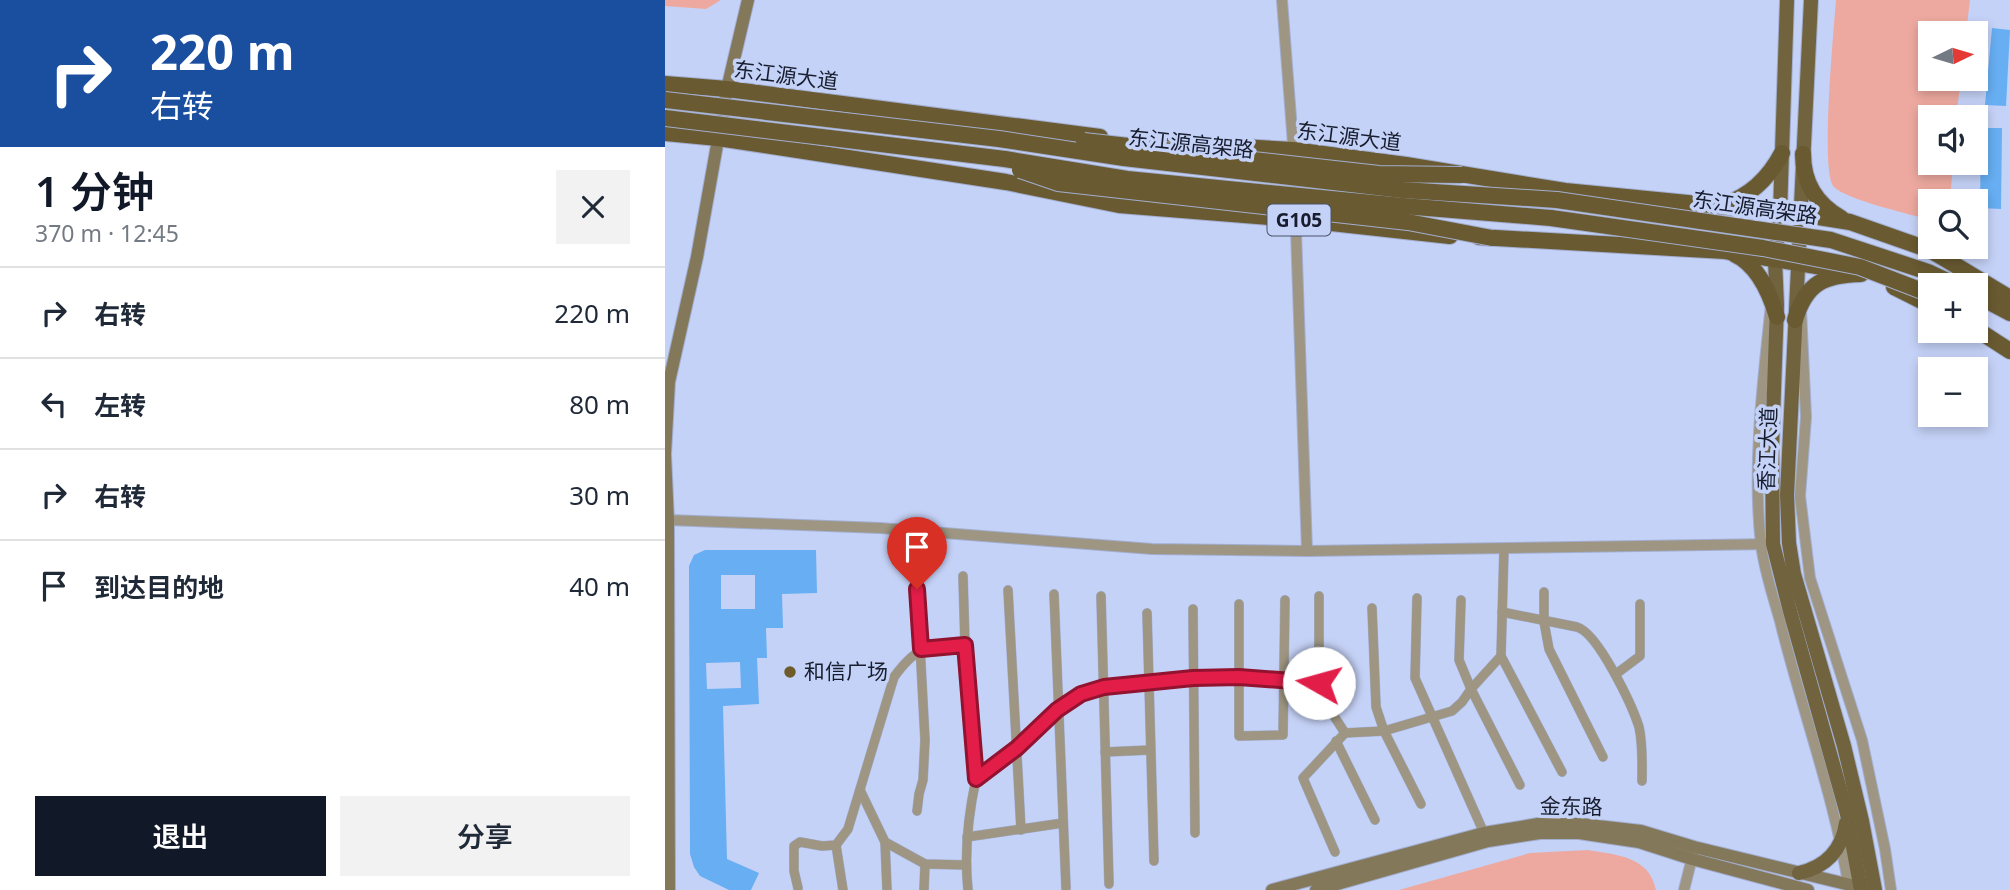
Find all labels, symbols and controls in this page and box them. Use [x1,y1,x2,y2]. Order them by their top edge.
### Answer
text: 220 m [150,18,295,84]
north arrow [1918,21,1988,91]
map controls [1918,21,1988,427]
icon: right [35,28,126,119]
street label: 东江源大道 [732,55,840,95]
text: 右转 [150,84,214,127]
button: sound [1918,105,1988,175]
street label: 东江源大道 [1295,116,1403,156]
street label: 东江源高架路 [1127,122,1255,164]
text: 1 分钟 [35,162,154,219]
button: close [556,170,630,244]
street label: 东江源高架路 [1691,184,1819,230]
button: search [1918,189,1988,259]
road number: G105 [1267,204,1331,235]
text: 370 m · 12:45 [35,217,179,249]
button: + [1918,273,1988,343]
icon: right [35,294,73,332]
text: 220 m [554,295,630,331]
text: 右转 [94,296,146,332]
button: − [1918,357,1988,427]
icon: left [35,385,73,423]
text: 80 m [569,386,630,422]
text: 左转 [94,387,146,423]
street label: 香江大道 [1752,407,1782,491]
icon: right [35,476,73,514]
text: 30 m [569,477,630,513]
text: 右转 [94,478,146,514]
pin [887,517,947,589]
icon: arrive [898,528,936,566]
icon: arrive [35,567,73,605]
text: 40 m [569,568,630,604]
text: 到达目的地 [94,569,224,605]
position arrow [1282,646,1356,720]
place label: 和信广场 [804,657,888,685]
marker: 和信广场 [782,664,798,680]
street label: 金东路 [1539,791,1603,821]
button: 退出 [35,796,326,876]
button: 分享 [340,796,630,876]

